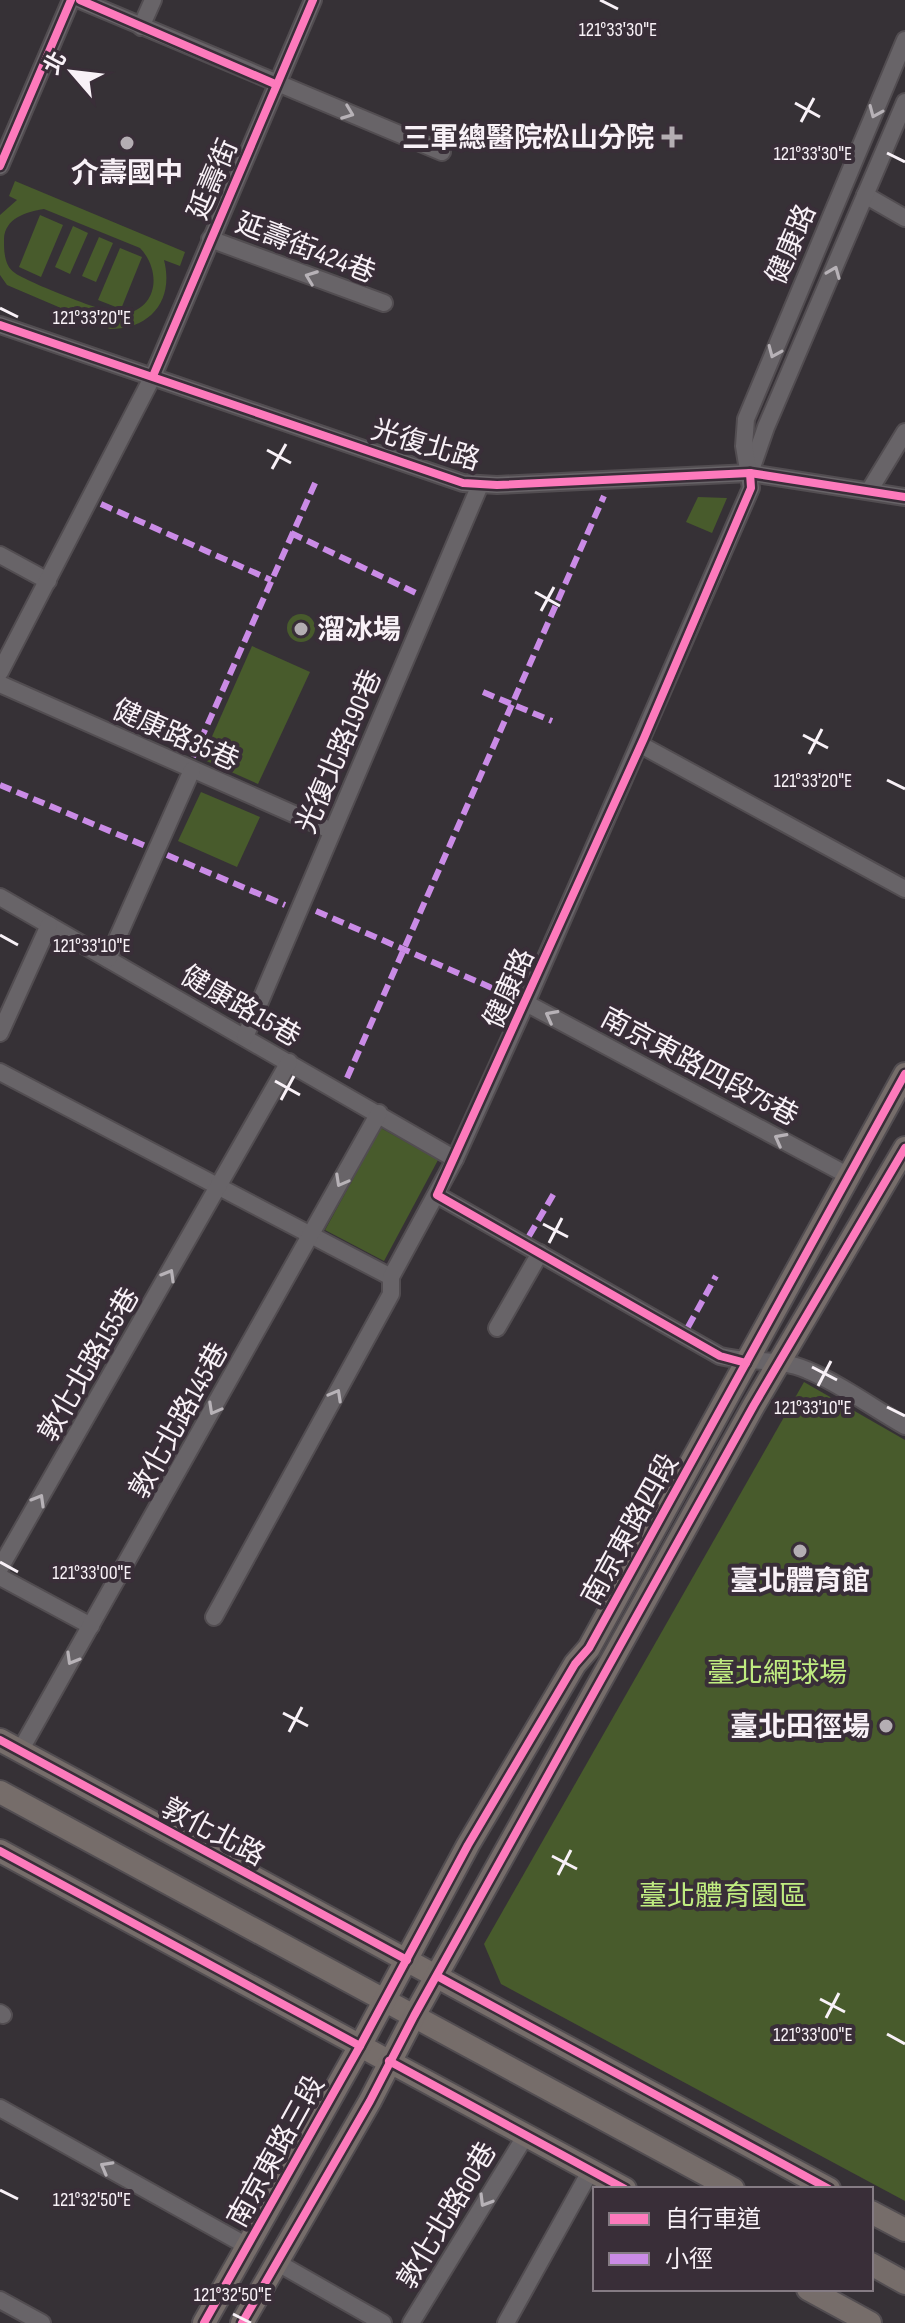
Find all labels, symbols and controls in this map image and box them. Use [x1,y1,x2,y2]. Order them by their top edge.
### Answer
text: 121°33'30"E [579,18,657,42]
north arrow [32,32,112,112]
text: 北 [39,47,73,79]
one-way arrow [340,103,354,120]
one-way arrow [868,104,884,118]
place label: 三軍總醫院松山分院 [402,122,654,155]
marker: 三軍總醫院松山分院 [661,126,683,148]
marker: 介壽國中 [118,134,136,152]
street label: 延壽街 [182,134,245,225]
text: 121°33'30"E [774,142,852,166]
place label: 介壽國中 [71,157,183,190]
street label: 健康路 [760,199,823,290]
street label: 延壽街424巷 [231,207,380,290]
one-way arrow [824,266,841,280]
one-way arrow [305,270,319,287]
text: 121°33'20"E [53,306,131,330]
one-way arrow [767,344,783,358]
street label: 光復北路 [367,413,484,478]
place label: 溜冰場 [317,614,401,647]
marker: 溜冰場 [292,620,310,638]
street label: 光復北路190巷 [290,665,389,838]
street label: 健康路35巷 [107,693,244,778]
text: 121°33'20"E [774,769,852,793]
text: 121°33'10"E [53,934,131,958]
street label: 健康路 [477,944,542,1034]
street label: 健康路15巷 [174,959,306,1054]
street label: 南京東路四段75巷 [595,1001,803,1133]
one-way arrow [544,1011,559,1026]
one-way arrow [774,1133,789,1148]
one-way arrow [335,1173,351,1187]
one-way arrow [159,1269,175,1284]
street label: 敦化北路155巷 [32,1282,147,1448]
street label: 敦化北路145巷 [123,1337,236,1504]
one-way arrow [326,1389,341,1403]
text: 121°33'10"E [774,1396,852,1420]
one-way arrow [208,1400,224,1414]
street label: 南京東路四段 [575,1448,685,1611]
one-way arrow [29,1494,45,1509]
marker: 臺北體育館 [791,1542,809,1560]
text: 121°33'00"E [52,1561,132,1585]
place label: 臺北體育館 [730,1565,870,1598]
one-way arrow [67,1651,82,1665]
park label: 臺北網球場 [707,1657,847,1690]
place label: 臺北田徑場 [730,1711,870,1744]
marker: 臺北田徑場 [877,1717,895,1735]
street label: 敦化北路 [156,1791,270,1873]
park label: 臺北體育園區 [639,1880,807,1913]
text: 121°33'00"E [773,2023,853,2047]
street label: 南京東路三段 [221,2070,331,2233]
street label: 敦化北路60巷 [391,2137,504,2295]
one-way arrow [100,2161,114,2176]
legend [593,2187,873,2291]
text: 121°32'50"E [53,2188,131,2212]
one-way arrow [479,2192,495,2207]
text: 自行車道 [665,2205,761,2234]
text: 小徑 [665,2245,713,2274]
text: 121°32'50"E [194,2283,272,2307]

